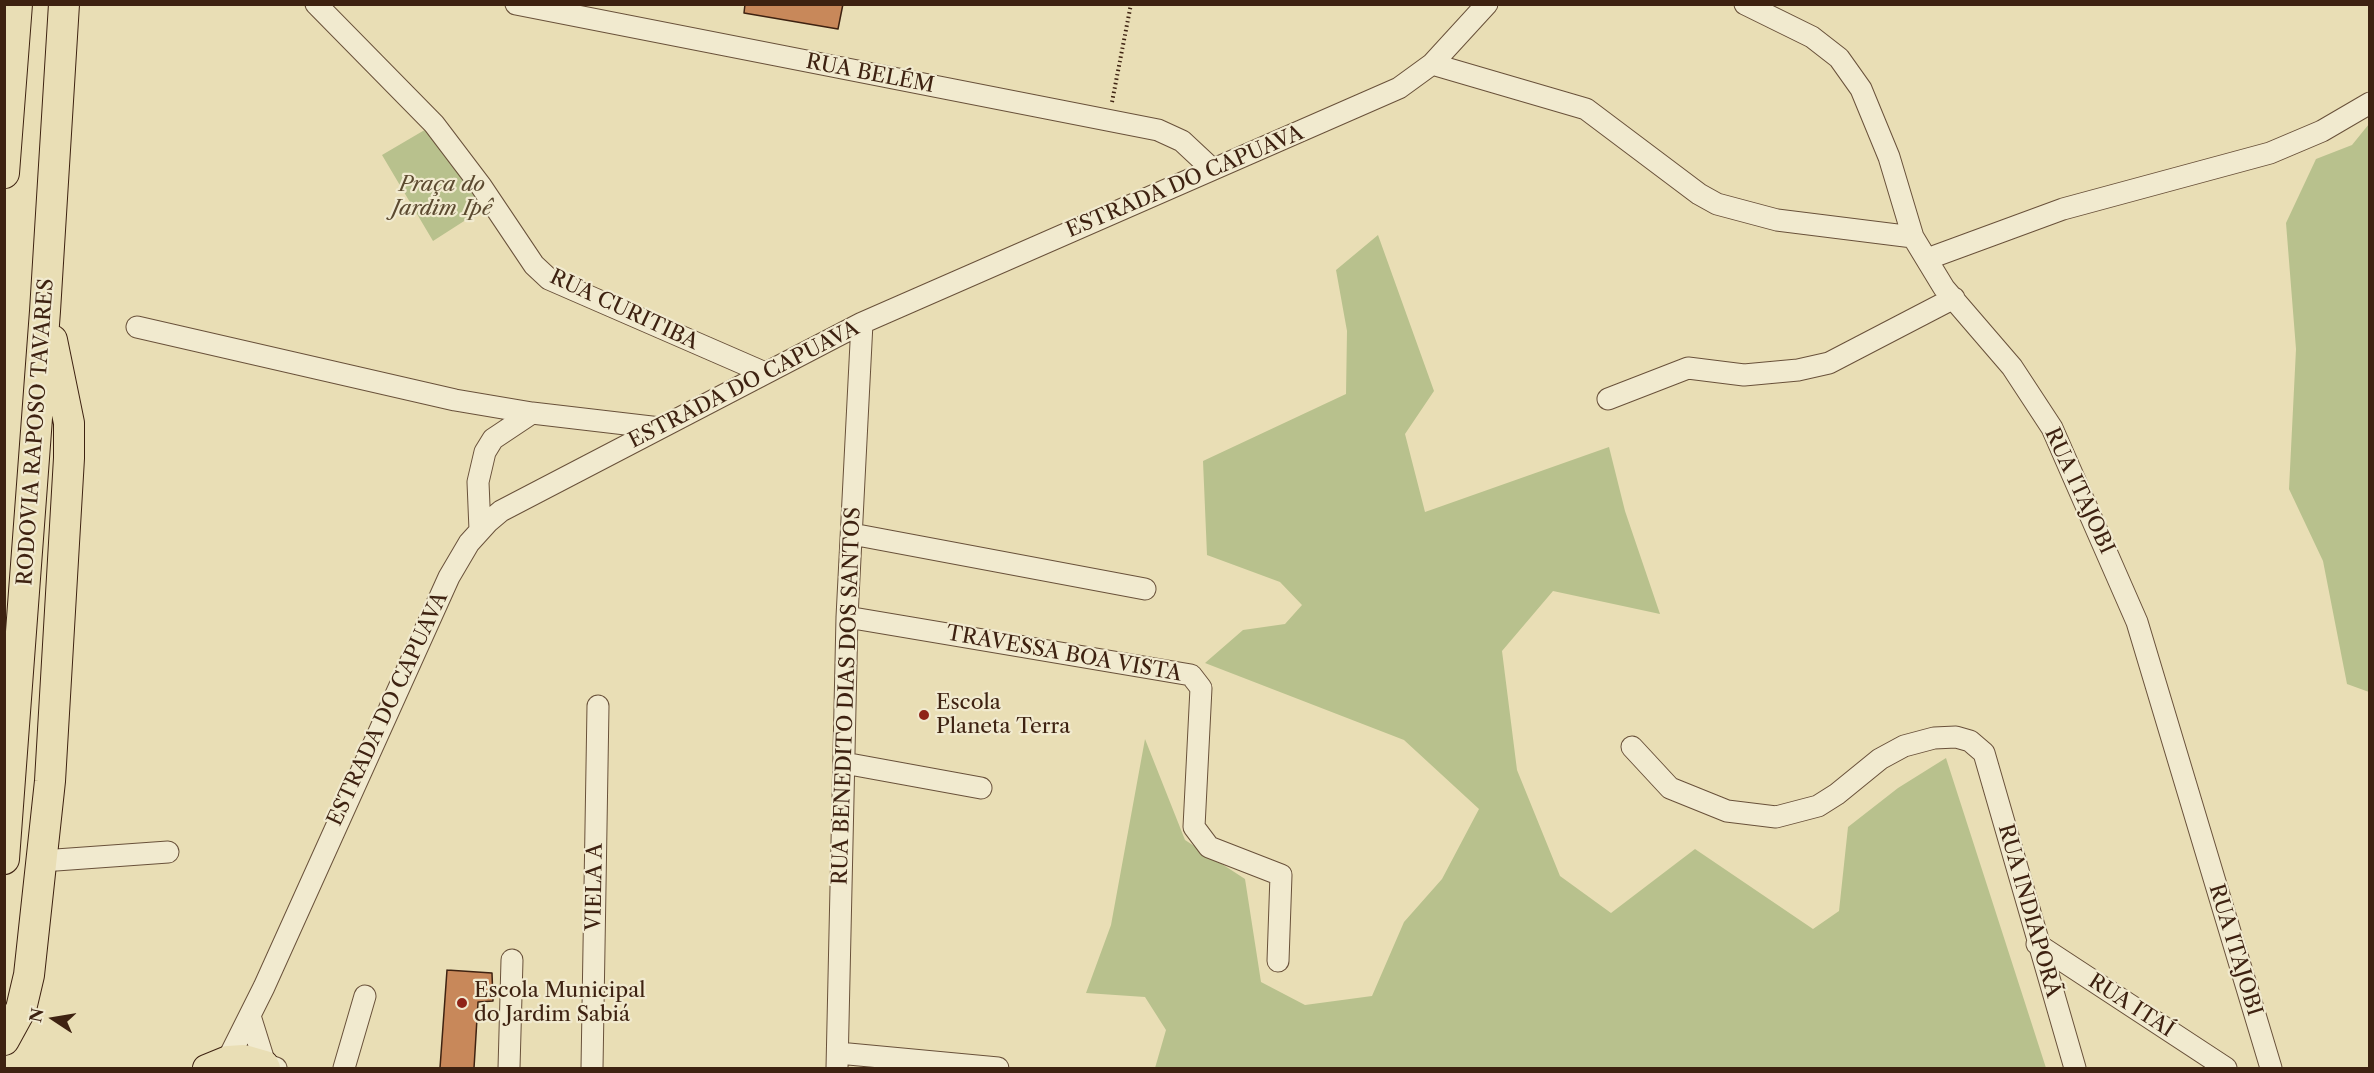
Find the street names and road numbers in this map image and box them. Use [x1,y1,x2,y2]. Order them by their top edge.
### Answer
street label: RUA BELÉM [804,49,936,99]
street label: ESTRADA DO CAPUAVA [1063,121,1307,243]
street label: RUA CURITIBA [546,265,702,355]
street label: RODOVIA RAPOSO TAVARES [13,278,59,586]
street label: ESTRADA DO CAPUAVA [625,316,863,454]
street label: RUA ITAJOBI [2039,424,2119,558]
street label: RUA BENEDITO DIAS DOS SANTOS [828,507,866,885]
street label: ESTRADA DO CAPUAVA [323,588,453,830]
street label: TRAVESSA BOA VISTA [944,621,1184,687]
street label: RUA INDIAPORÃ [1992,821,2066,1001]
street label: VIELA A [582,843,608,931]
street label: RUA ITAJOBI [2203,881,2267,1019]
street label: RUA ITAÍ [2083,969,2179,1043]

